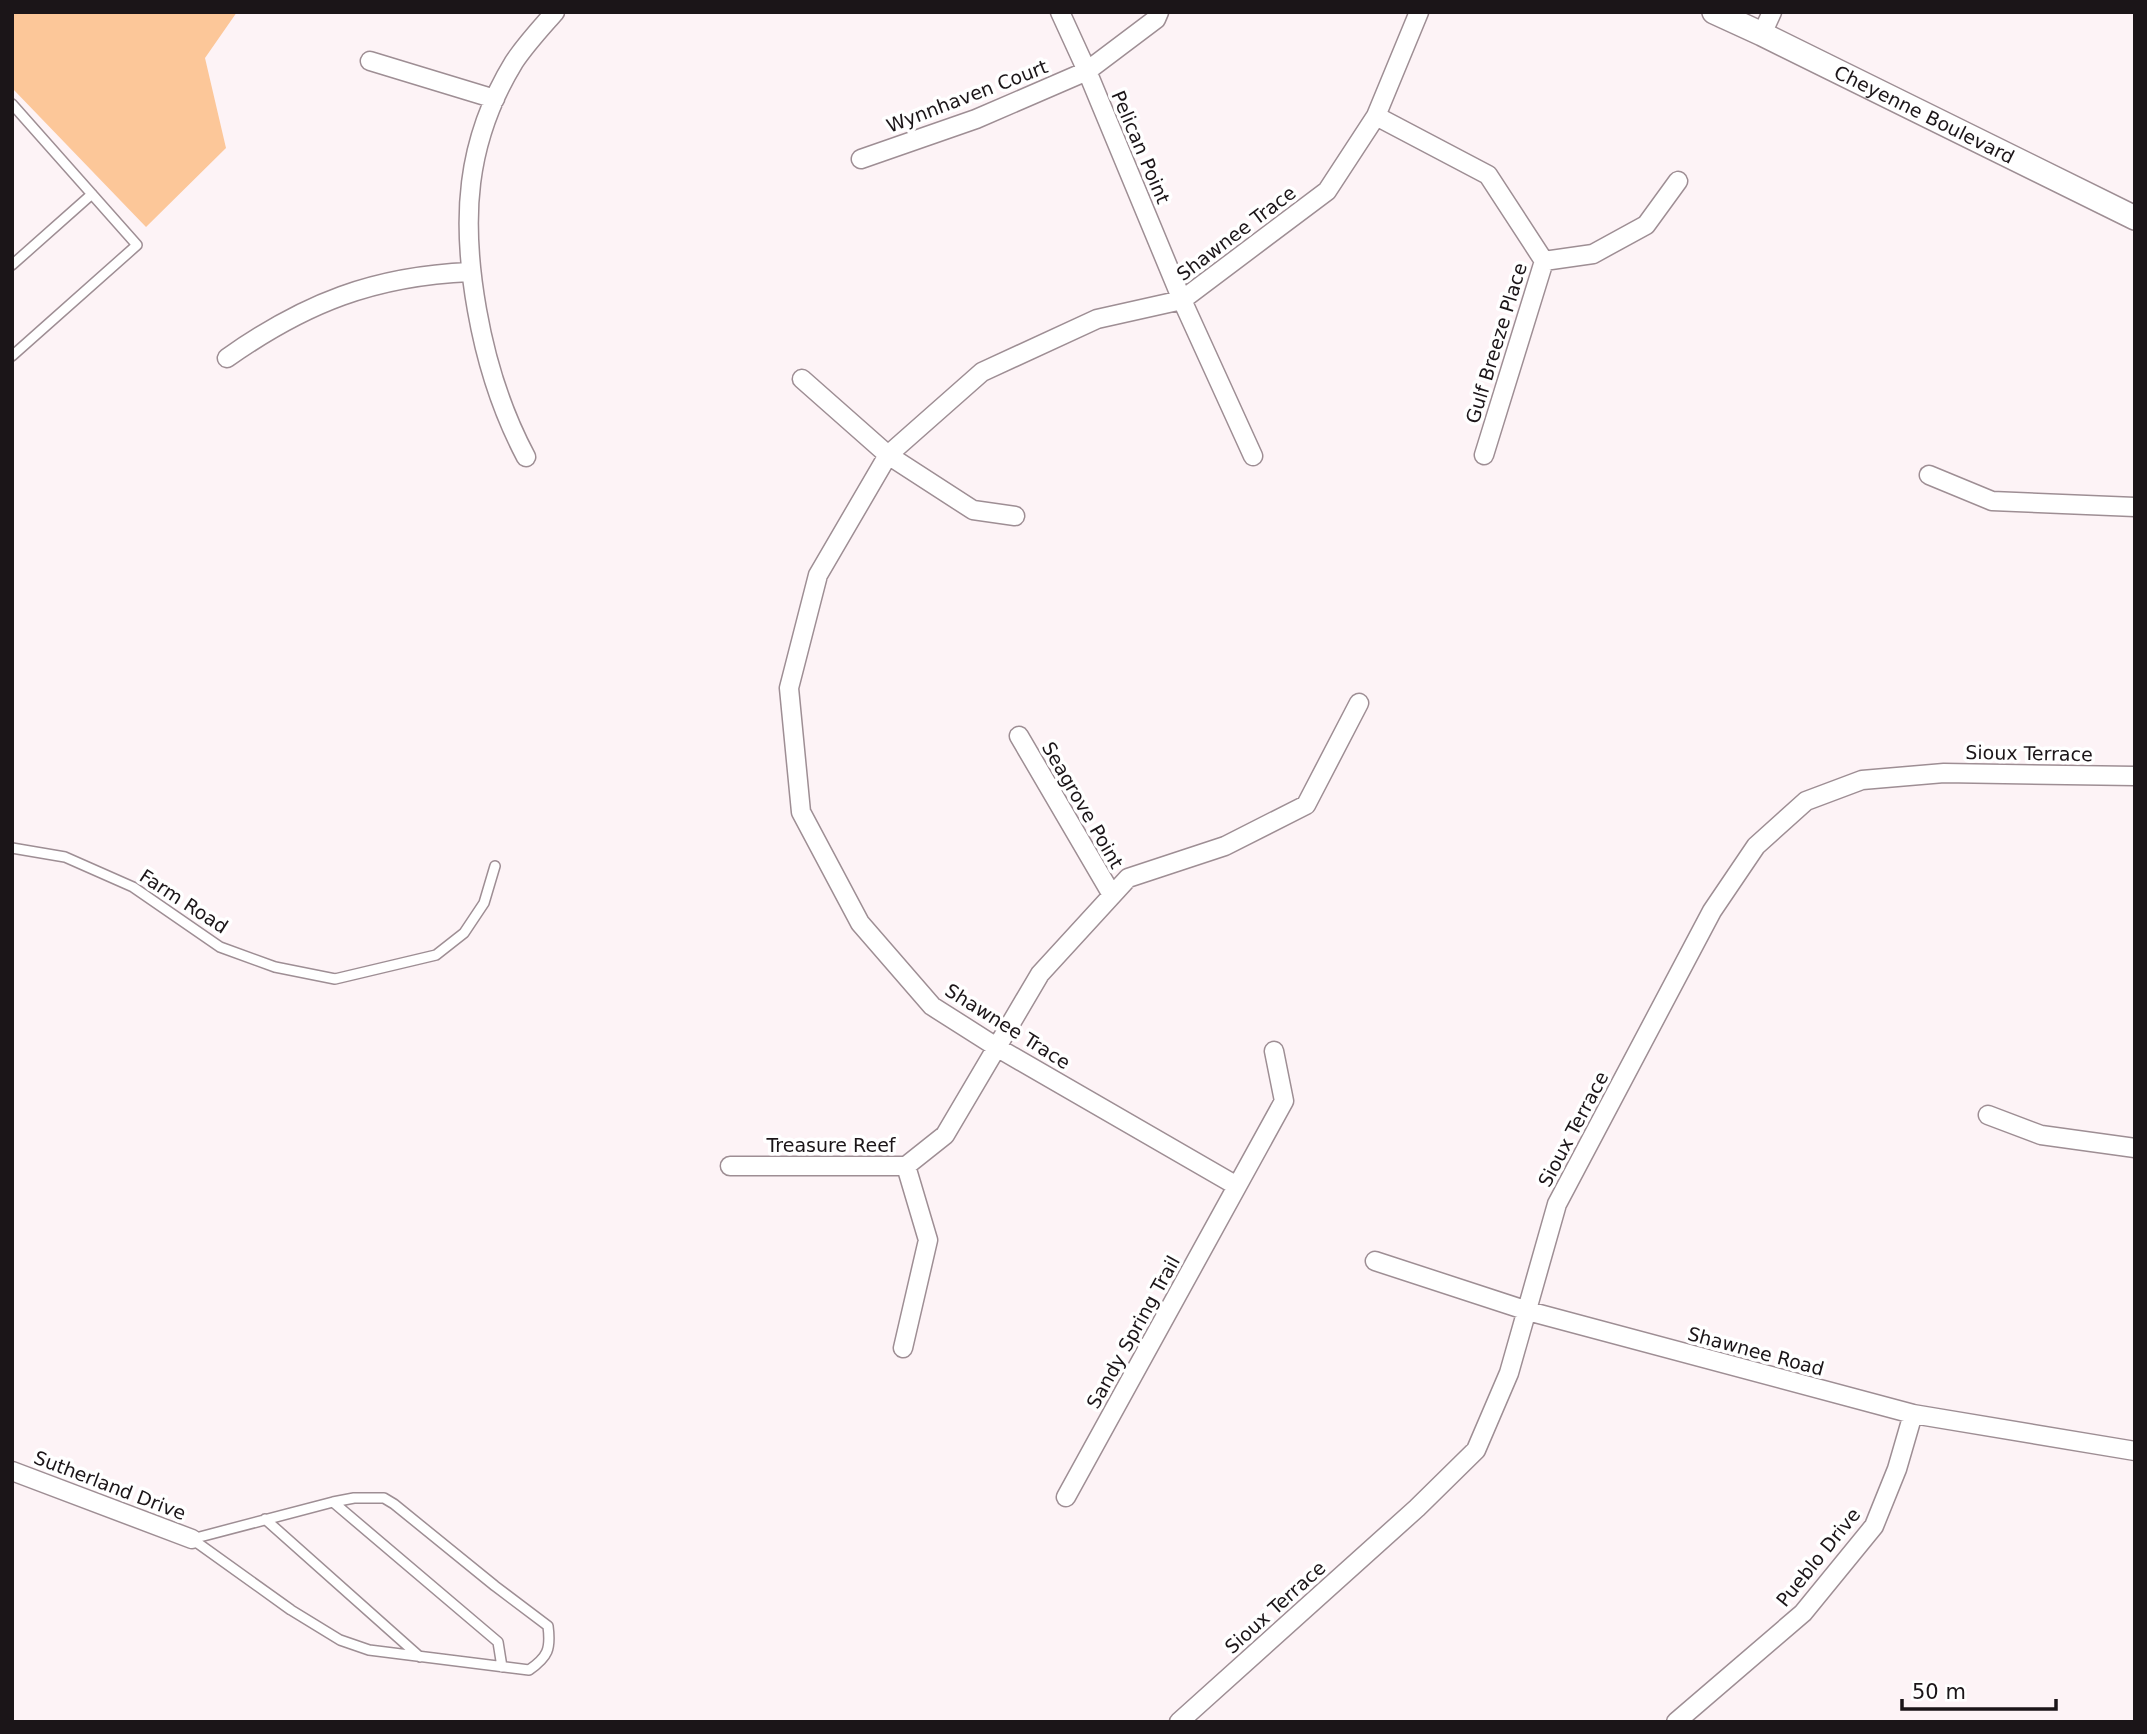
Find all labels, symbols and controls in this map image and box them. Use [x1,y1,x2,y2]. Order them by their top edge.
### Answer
street label: Wynnhaven Court [883,55,1051,137]
street label: Cheyenne Boulevard [1831,61,2018,168]
street label: Pelican Point [1107,87,1175,207]
street label: Shawnee Trace [1172,181,1300,285]
street label: Gulf Breeze Place [1461,260,1531,426]
street label: Seagrove Point [1038,738,1128,872]
street label: Sioux Terrace [1965,741,2093,765]
street label: Farm Road [136,864,232,938]
street label: Shawnee Trace [941,979,1075,1073]
street label: Sioux Terrace [1533,1068,1613,1190]
street label: Treasure Reef [765,1134,897,1156]
street label: Sandy Spring Trail [1082,1252,1184,1412]
street label: Shawnee Road [1685,1322,1827,1380]
street label: Sutherland Drive [31,1446,189,1524]
street label: Pueblo Drive [1772,1503,1864,1611]
street label: Sioux Terrace [1220,1556,1330,1658]
scale bar [1902,1668,2056,1712]
text: 50 m [1912,1680,1966,1704]

